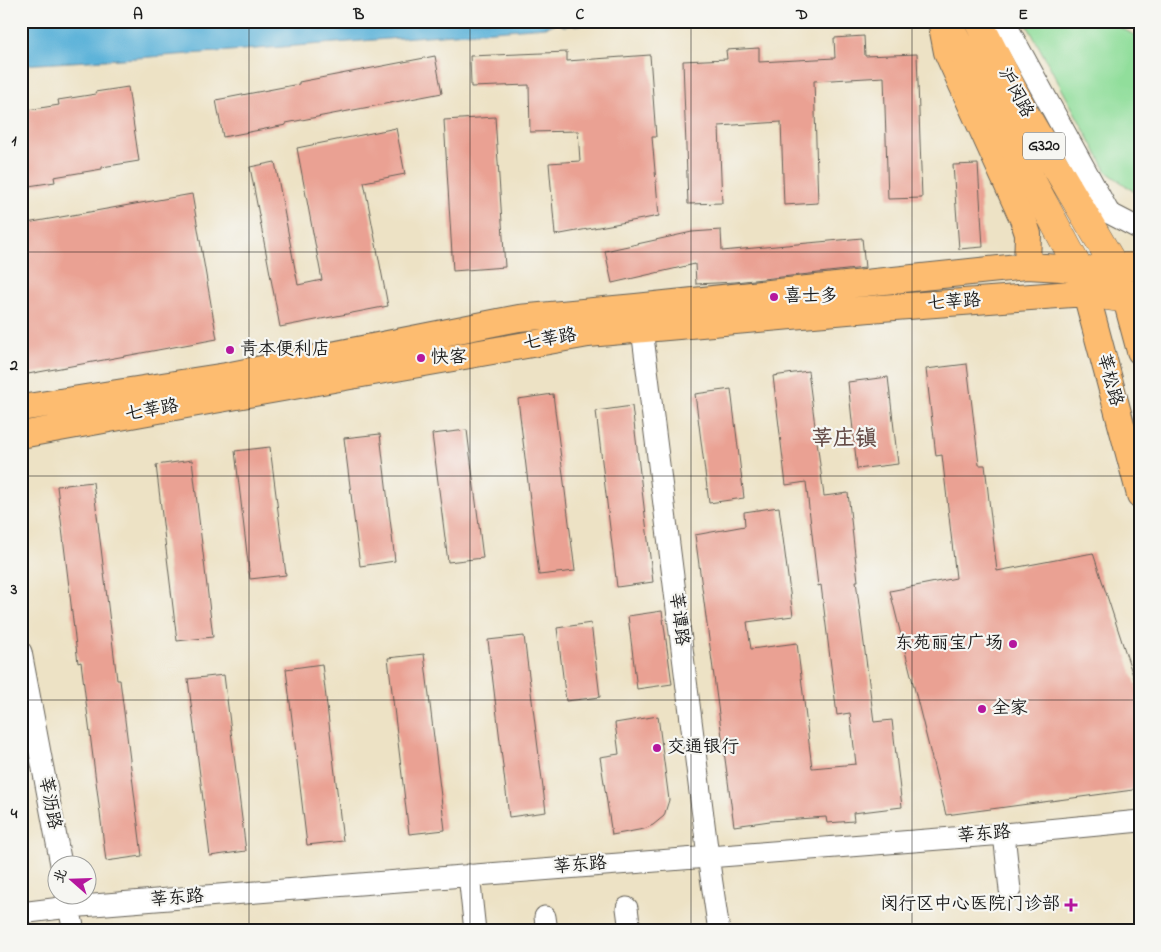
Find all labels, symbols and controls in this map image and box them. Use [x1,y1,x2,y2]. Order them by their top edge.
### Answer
text: A [133,3,143,27]
text: B [353,3,365,27]
text: C [576,3,585,27]
text: D [795,3,808,27]
text: E [1018,3,1028,27]
street label: 沪闵路 [991,63,1039,123]
text: 1 [11,129,17,153]
road number: G320 [1023,132,1065,160]
place label: 喜士多 [784,284,838,310]
street label: 七莘路 [926,288,982,318]
marker: 喜士多 [768,291,780,303]
street label: 七莘路 [521,323,579,357]
place label: 青本便利店 [240,337,330,363]
marker: 青本便利店 [224,344,236,356]
place label: 快客 [431,345,467,371]
street label: 莘松路 [1089,351,1129,409]
marker: 快客 [415,352,427,364]
text: 2 [9,354,18,378]
street label: 七莘路 [123,394,181,428]
district label: 莘庄镇 [811,424,877,456]
text: 3 [10,578,18,602]
street label: 莘谭路 [662,591,694,647]
place label: 东苑丽宝广场 [895,631,1003,657]
marker: 东苑丽宝广场 [1007,638,1019,650]
place label: 全家 [992,696,1028,722]
marker: 全家 [976,703,988,715]
place label: 交通银行 [667,735,739,761]
marker: 交通银行 [651,742,663,754]
street label: 莘沥路 [31,774,67,832]
text: 4 [10,802,18,826]
street label: 莘东路 [956,820,1012,850]
street label: 莘东路 [552,851,608,881]
north arrow [48,854,98,904]
text: 北 [49,866,73,886]
street label: 莘东路 [149,884,205,914]
place label: 闵行区中心医院门诊部 [880,892,1060,918]
marker: 闵行区中心医院门诊部 [1064,898,1078,912]

